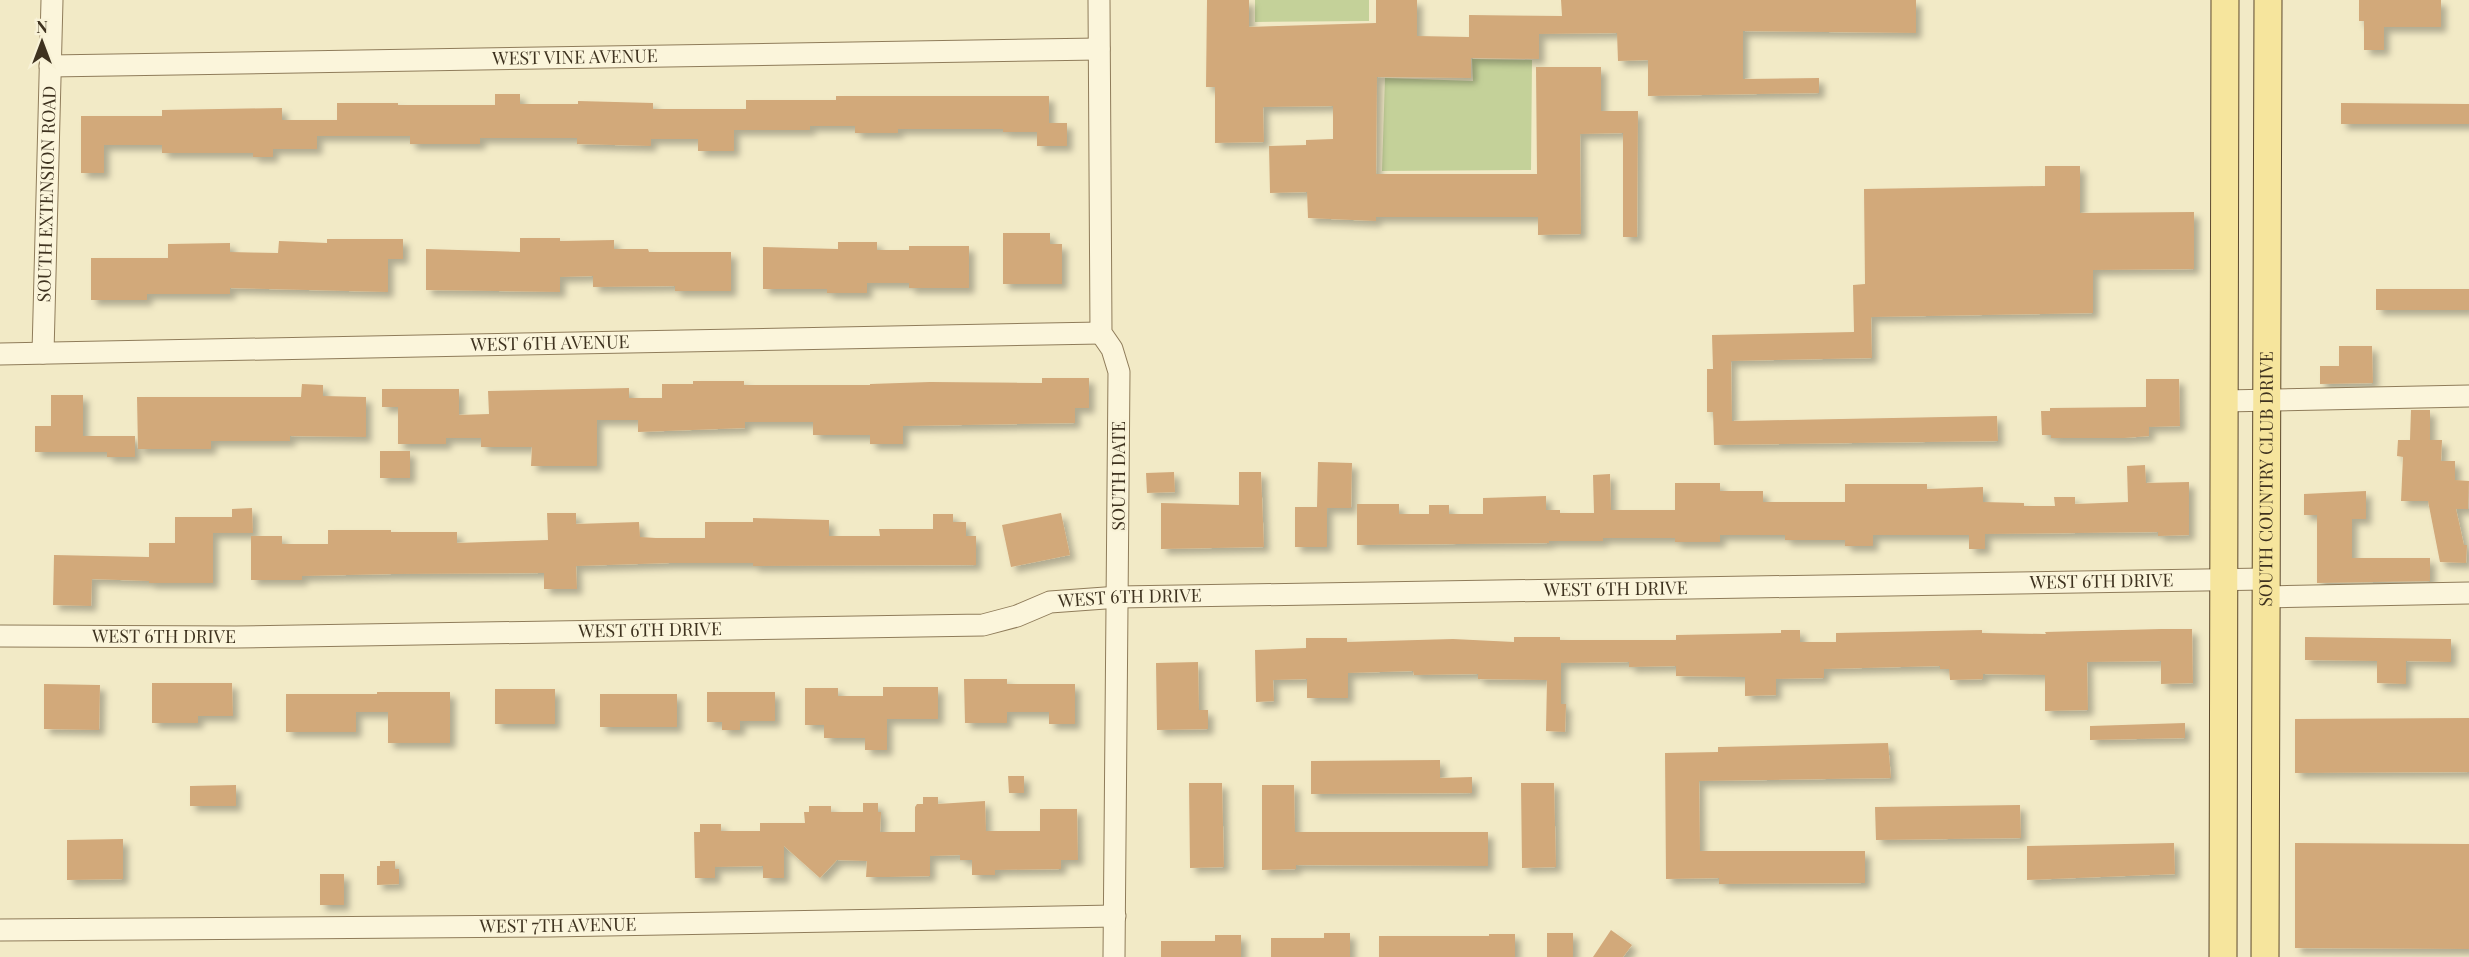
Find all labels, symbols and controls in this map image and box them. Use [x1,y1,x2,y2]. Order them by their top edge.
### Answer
north arrow [12,12,72,72]
text: N [36,16,48,37]
street label: WEST VINE AVENUE [491,43,658,70]
street label: SOUTH EXTENSION ROAD [31,85,61,303]
street label: WEST 6TH AVENUE [469,329,630,356]
street label: SOUTH COUNTRY CLUB DRIVE [2253,351,2278,607]
street label: SOUTH DATE [1106,421,1130,531]
street label: WEST 6TH DRIVE [2028,567,2174,594]
street label: WEST 6TH DRIVE [1543,575,1688,601]
street label: WEST 6TH DRIVE [1056,583,1202,612]
street label: WEST 6TH DRIVE [577,616,722,643]
street label: WEST 6TH DRIVE [91,623,236,648]
street label: WEST 7TH AVENUE [478,911,637,938]

